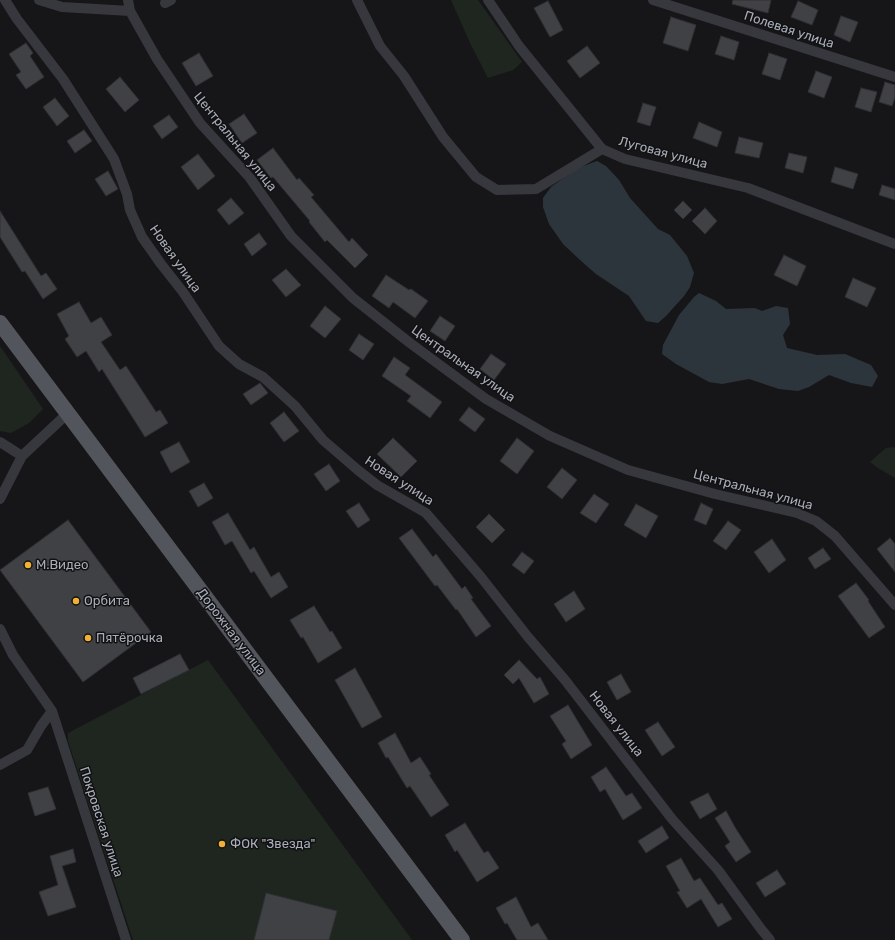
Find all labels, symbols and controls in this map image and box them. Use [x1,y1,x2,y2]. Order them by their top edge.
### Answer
street label: Полевая улица [742,8,836,52]
street label: Центральная улица [190,89,280,195]
street label: Луговая улица [617,134,709,172]
street label: Новая улица [146,222,204,296]
street label: Центральная улица [408,322,518,406]
street label: Новая улица [362,453,436,509]
street label: Центральная улица [692,467,814,513]
place label: М.Видео [36,557,89,573]
marker: М.Видео [23,560,33,570]
street label: Дорожная улица [193,585,269,679]
place label: Орбита [84,593,130,609]
marker: Орбита [71,596,81,606]
place label: Пятёрочка [96,630,163,646]
marker: Пятёрочка [83,633,93,643]
street label: Новая улица [586,688,646,760]
street label: Покровская улица [76,765,126,879]
place label: ФОК "Звезда" [230,836,315,852]
marker: ФОК "Звезда" [217,839,227,849]

